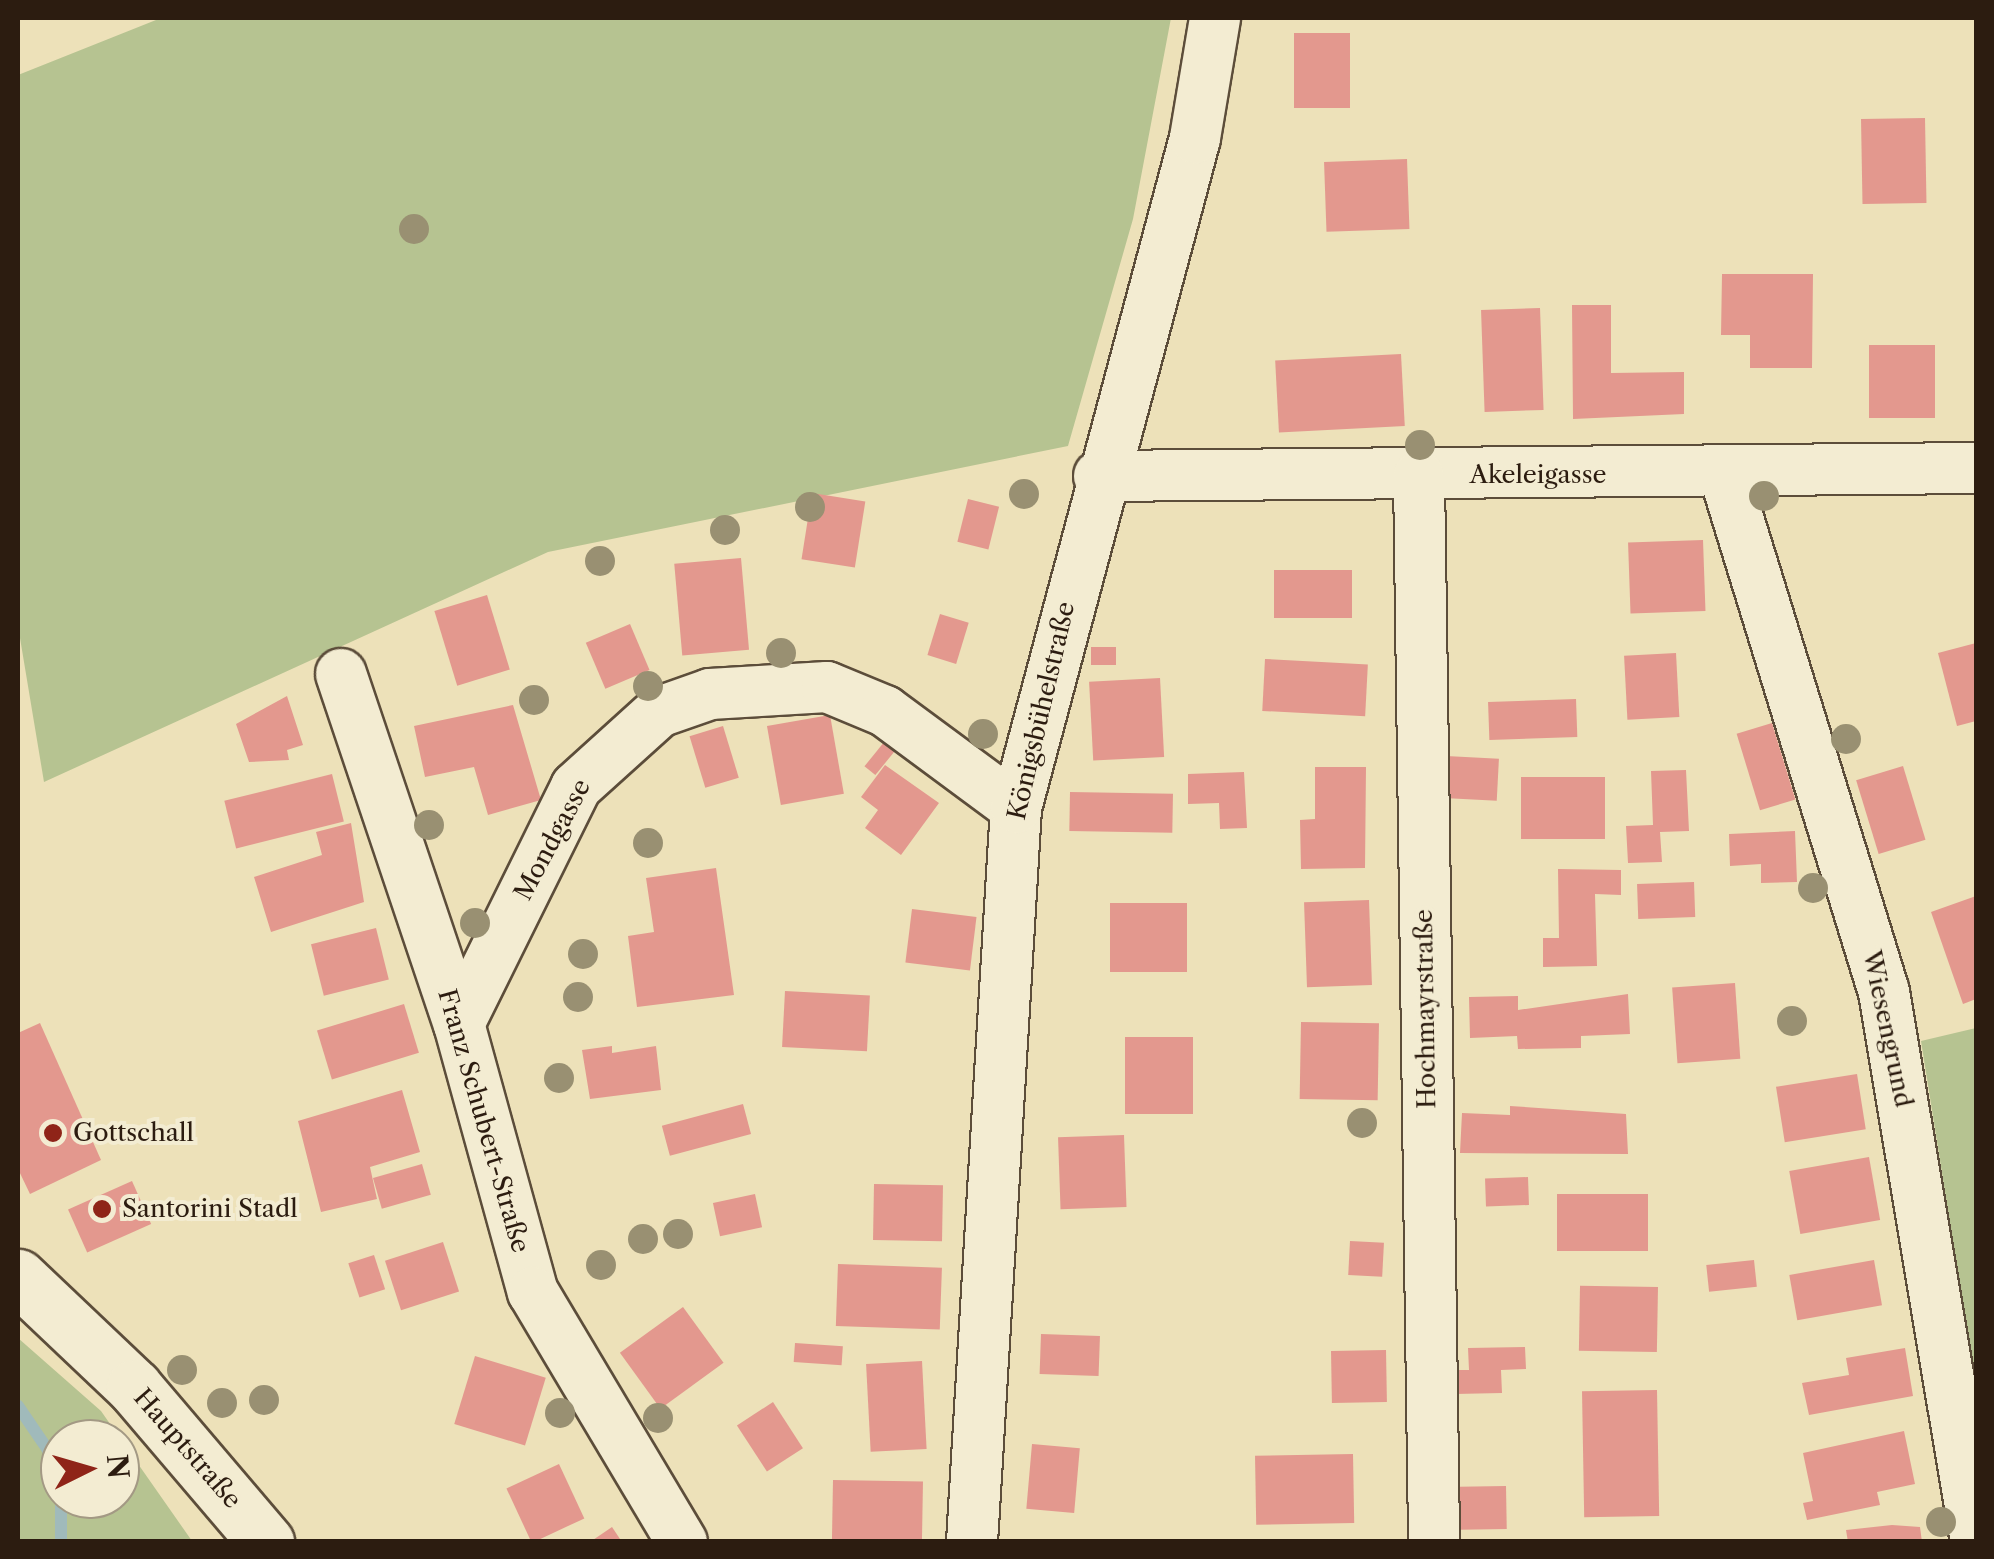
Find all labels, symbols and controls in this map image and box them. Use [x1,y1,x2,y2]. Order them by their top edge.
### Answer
street label: Akeleigasse [1469,460,1607,490]
street label: Königsbühelstraße [1002,599,1082,823]
street label: Mondgasse [509,774,597,906]
street label: Hochmayrstraße [1409,909,1443,1109]
street label: Wiesengrund [1856,948,1918,1110]
street label: Franz Schubert-Straße [431,986,535,1256]
place label: Gottschall [73,1118,194,1148]
marker: Gottschall [42,1122,64,1144]
place label: Santorini Stadl [122,1194,298,1224]
marker: Santorini Stadl [91,1198,113,1220]
street label: Hauptstraße [127,1383,247,1515]
north arrow [40,1419,140,1519]
text: N [100,1453,136,1480]

